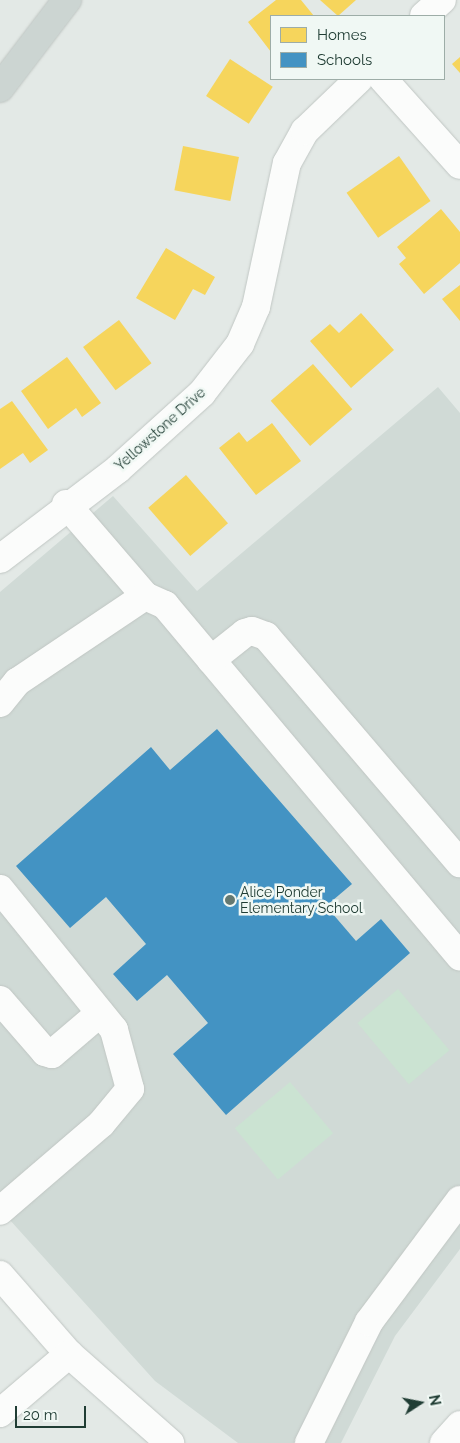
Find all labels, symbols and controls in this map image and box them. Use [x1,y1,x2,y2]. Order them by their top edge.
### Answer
legend [270,15,445,80]
text: Homes [317,26,367,44]
text: Schools [317,51,372,69]
street label: Yellowstone Drive [111,384,209,474]
place label: Alice Ponder Elementary School [240,884,363,916]
marker: Alice Ponder Elementary School [224,894,236,906]
north arrow [395,1378,445,1428]
text: N [426,1393,444,1407]
scale bar [18,1396,89,1428]
text: 20 m [23,1406,58,1424]

